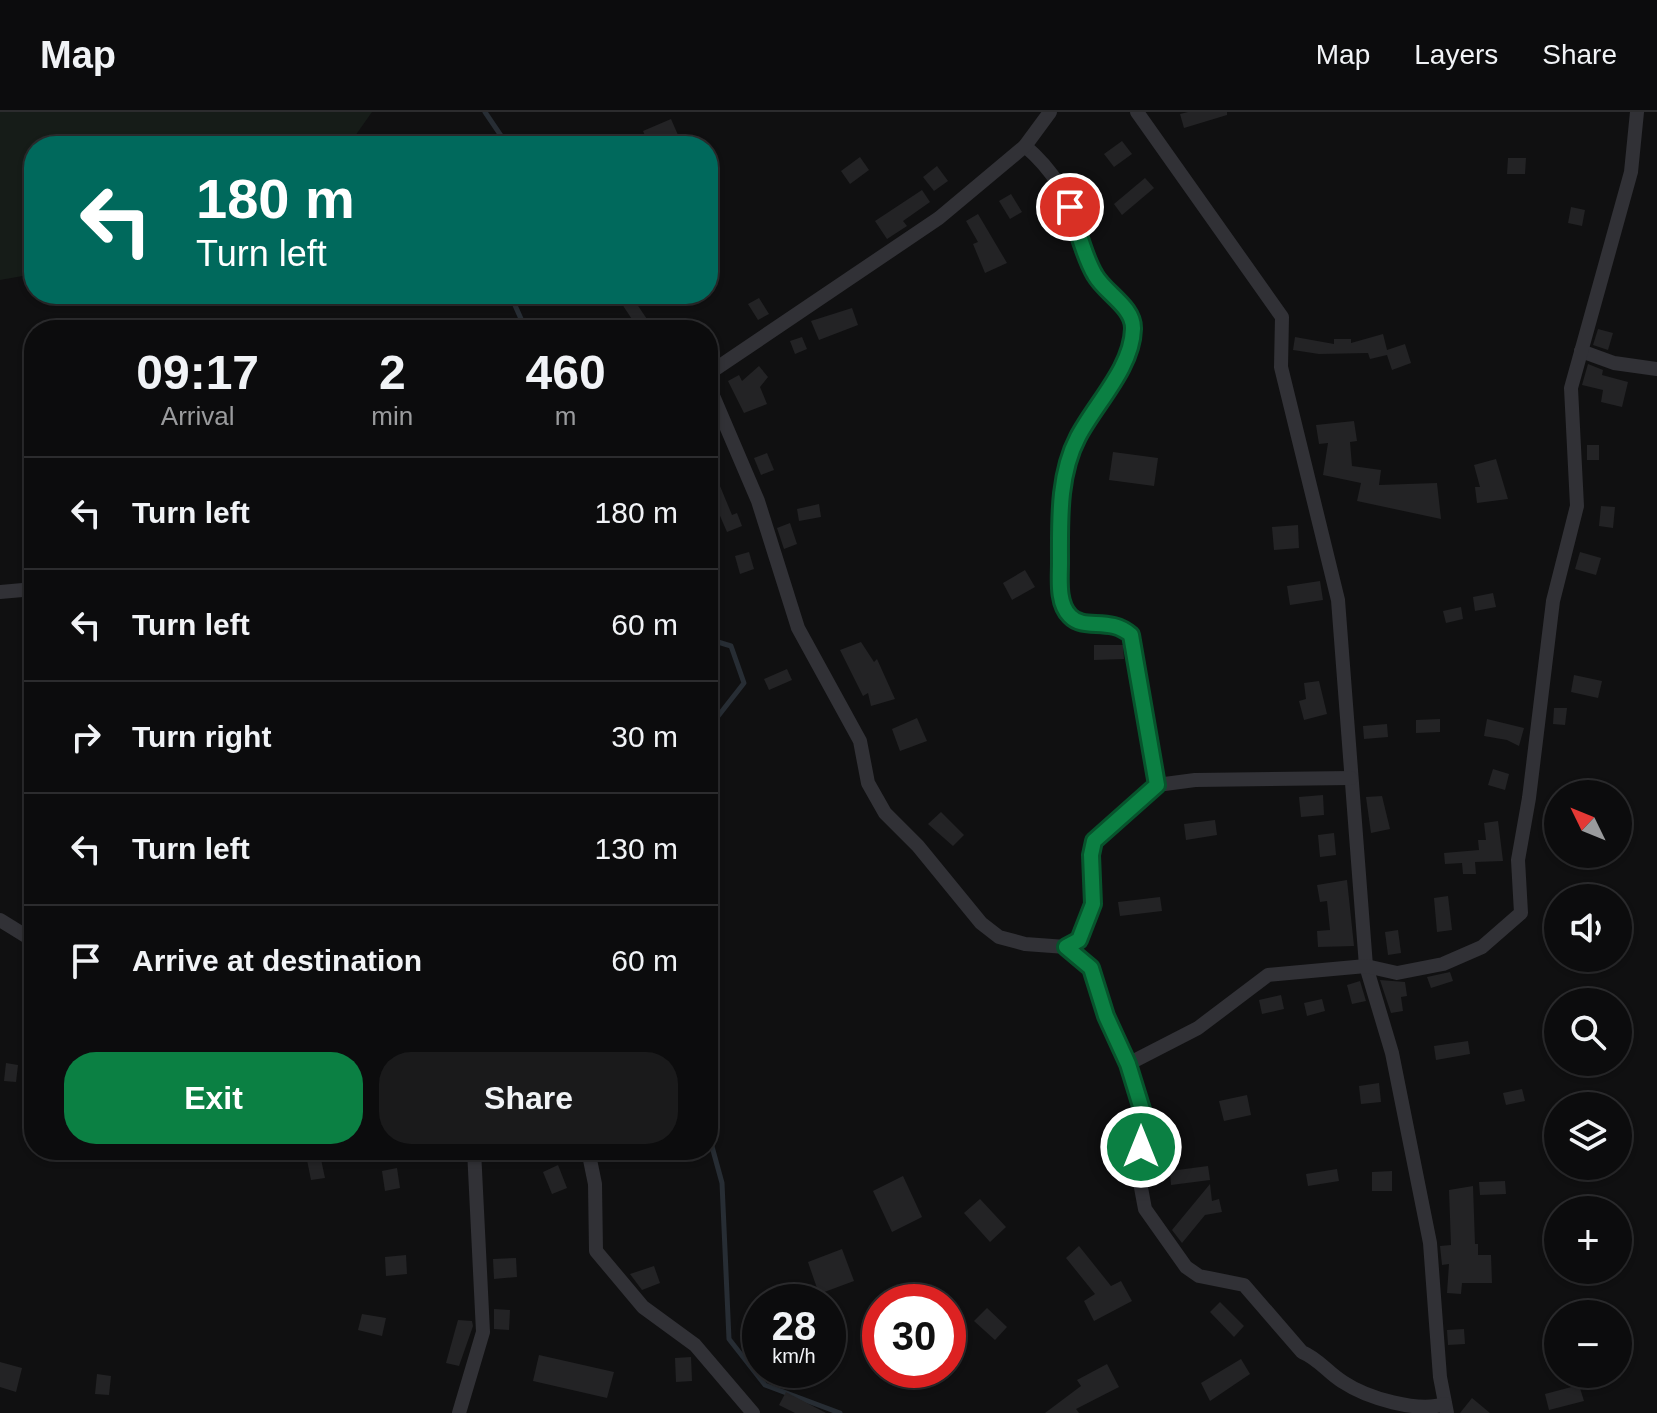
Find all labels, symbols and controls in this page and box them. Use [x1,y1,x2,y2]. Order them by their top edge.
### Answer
text: Map [40,34,116,76]
text: Map [1316,39,1370,70]
text: Layers [1414,39,1498,70]
text: Share [1542,39,1617,70]
text: 180 m [196,167,355,230]
icon: left [64,168,168,272]
pin [1036,173,1104,241]
icon: arrive [1048,185,1092,229]
text: Turn left [196,233,327,274]
text: 09:17 [136,346,259,399]
text: 2 [379,346,406,399]
text: 460 [526,346,606,399]
text: Arrival [161,401,235,431]
text: min [371,401,413,431]
text: m [555,401,576,431]
icon: left [64,491,108,535]
text: Turn left [132,496,250,529]
text: 180 m [595,496,678,529]
icon: left [64,603,108,647]
text: Turn left [132,608,250,641]
text: 60 m [611,608,678,641]
icon: right [64,715,108,759]
text: Turn right [132,720,271,753]
text: 30 m [611,720,678,753]
north arrow [1544,780,1632,868]
map controls [1544,780,1632,1388]
icon: left [64,827,108,871]
text: Turn left [132,832,250,865]
text: 130 m [595,832,678,865]
button: sound [1544,884,1632,972]
icon: arrive [64,939,108,983]
text: Arrive at destination [132,944,422,977]
text: 60 m [611,944,678,977]
button: search [1544,988,1632,1076]
button: Exit [64,1052,363,1144]
button: Share [379,1052,678,1144]
button: layers [1544,1092,1632,1180]
position arrow [1099,1105,1183,1189]
button: + [1544,1196,1632,1284]
speed limit sign: 30 [862,1284,966,1388]
button: − [1544,1300,1632,1388]
text: 28 [772,1304,816,1348]
text: km/h [772,1345,816,1367]

